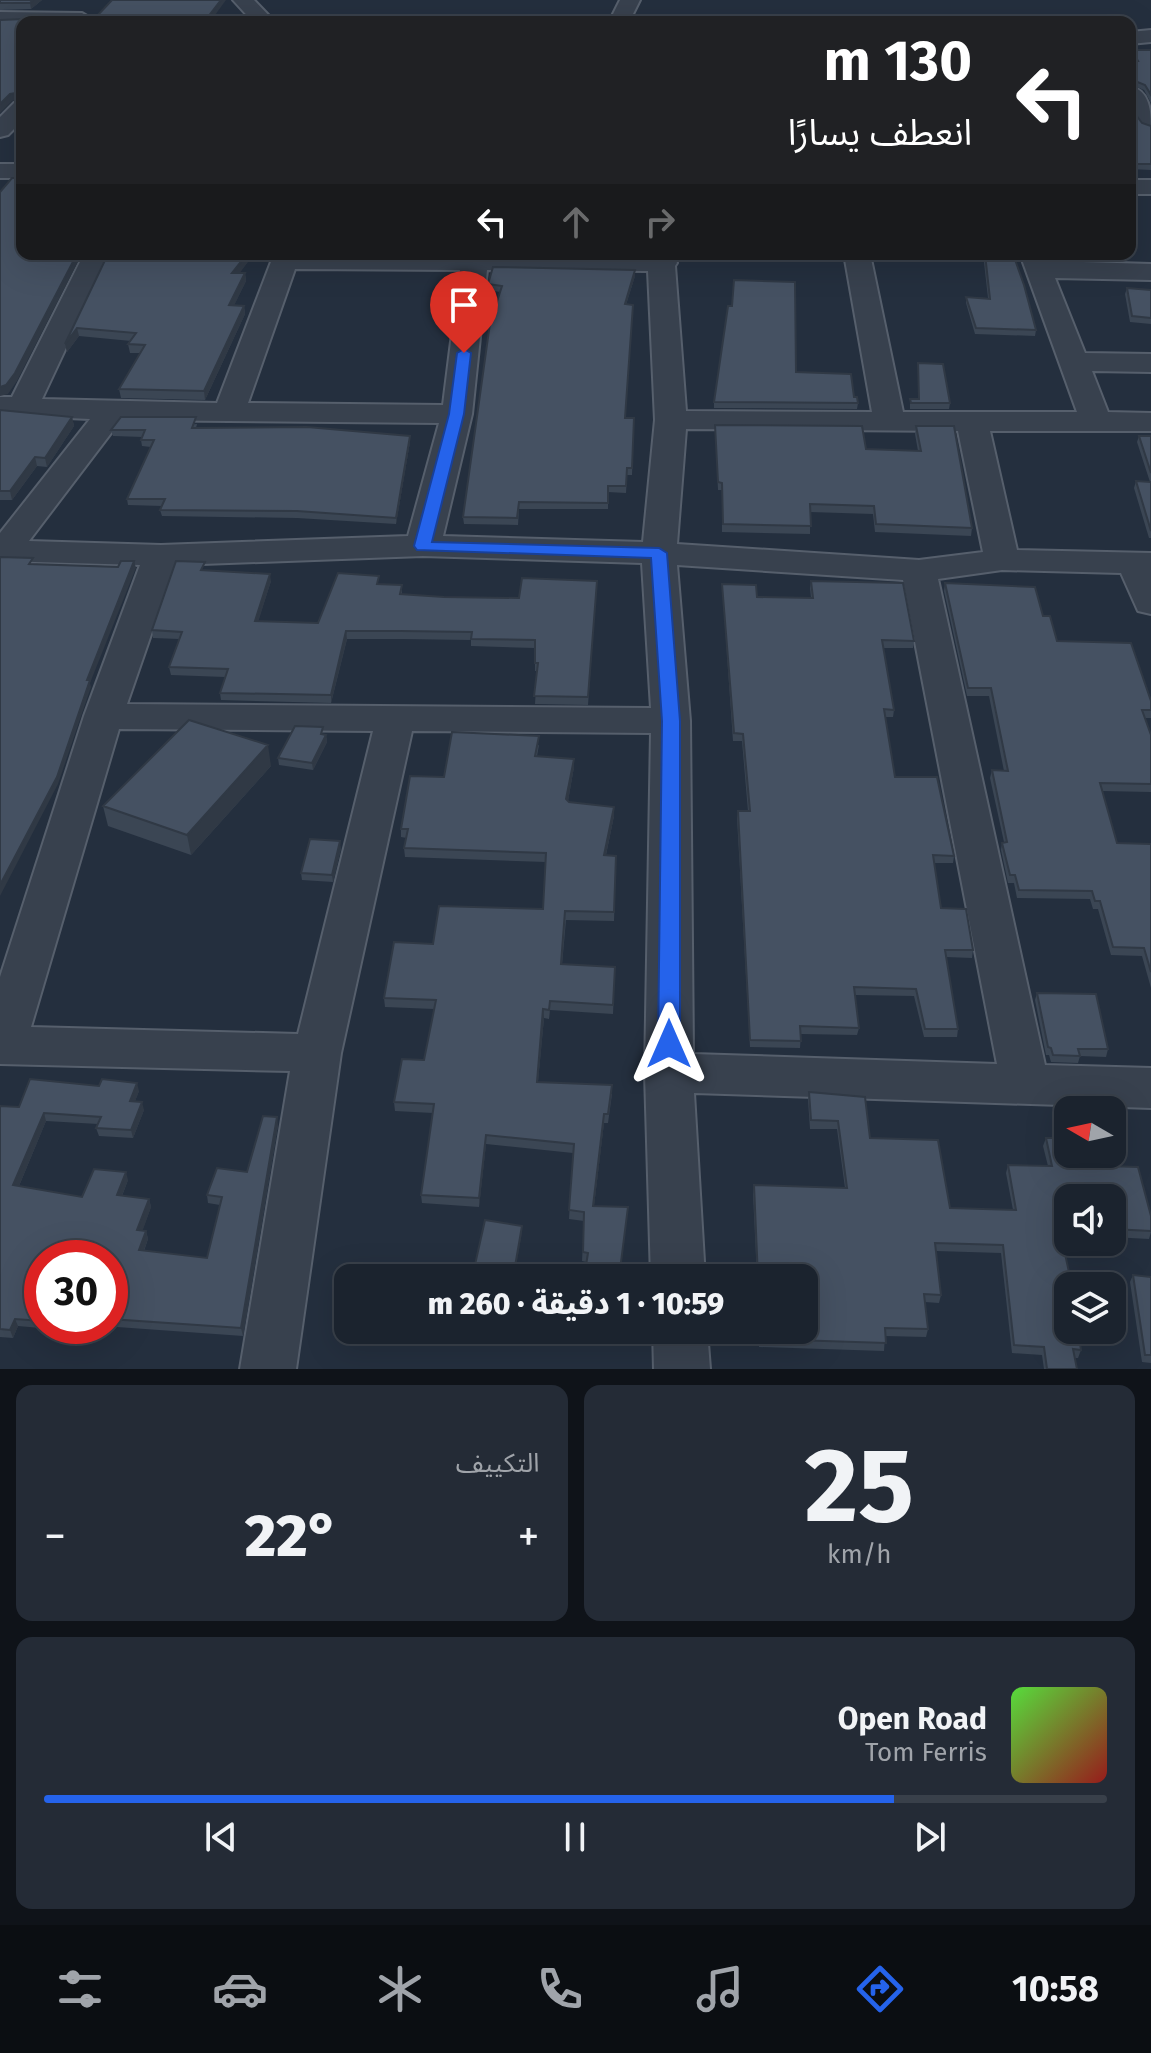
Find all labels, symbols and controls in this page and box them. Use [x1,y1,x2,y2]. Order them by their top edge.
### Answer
text: 130 m [824,28,972,95]
icon: left [1000,48,1104,152]
text: انعطف يسارًا [788,111,972,155]
icon: left [470,200,514,244]
icon: ahead [554,200,598,244]
icon: right [638,200,682,244]
pin [430,271,498,353]
icon: arrive [442,283,486,327]
position arrow [627,1002,711,1086]
north arrow [1054,1096,1126,1168]
map controls [1054,1096,1126,1344]
button: sound [1054,1184,1126,1256]
speed limit sign: 30 [24,1240,128,1344]
button: layers [1054,1272,1126,1344]
text: 10:59 · 1 دقيقة · 260 m [428,1286,724,1322]
text: 25 [805,1424,914,1549]
text: التكييف [456,1448,540,1479]
text: 22° [245,1500,339,1572]
text: − [44,1510,66,1563]
text: + [518,1510,540,1563]
text: km/h [827,1539,891,1570]
text: Open Road [838,1701,987,1737]
text: Tom Ferris [865,1737,987,1768]
icon: previous [199,1815,243,1859]
icon: pause [553,1815,597,1859]
icon: next [908,1815,952,1859]
icon: filters [52,1961,108,2017]
icon: car [212,1961,268,2017]
icon: climate [372,1961,428,2017]
icon: phone [532,1961,588,2017]
icon: music [692,1961,748,2017]
icon: directions [852,1961,908,2017]
text: 10:58 [1012,1967,1099,2011]

